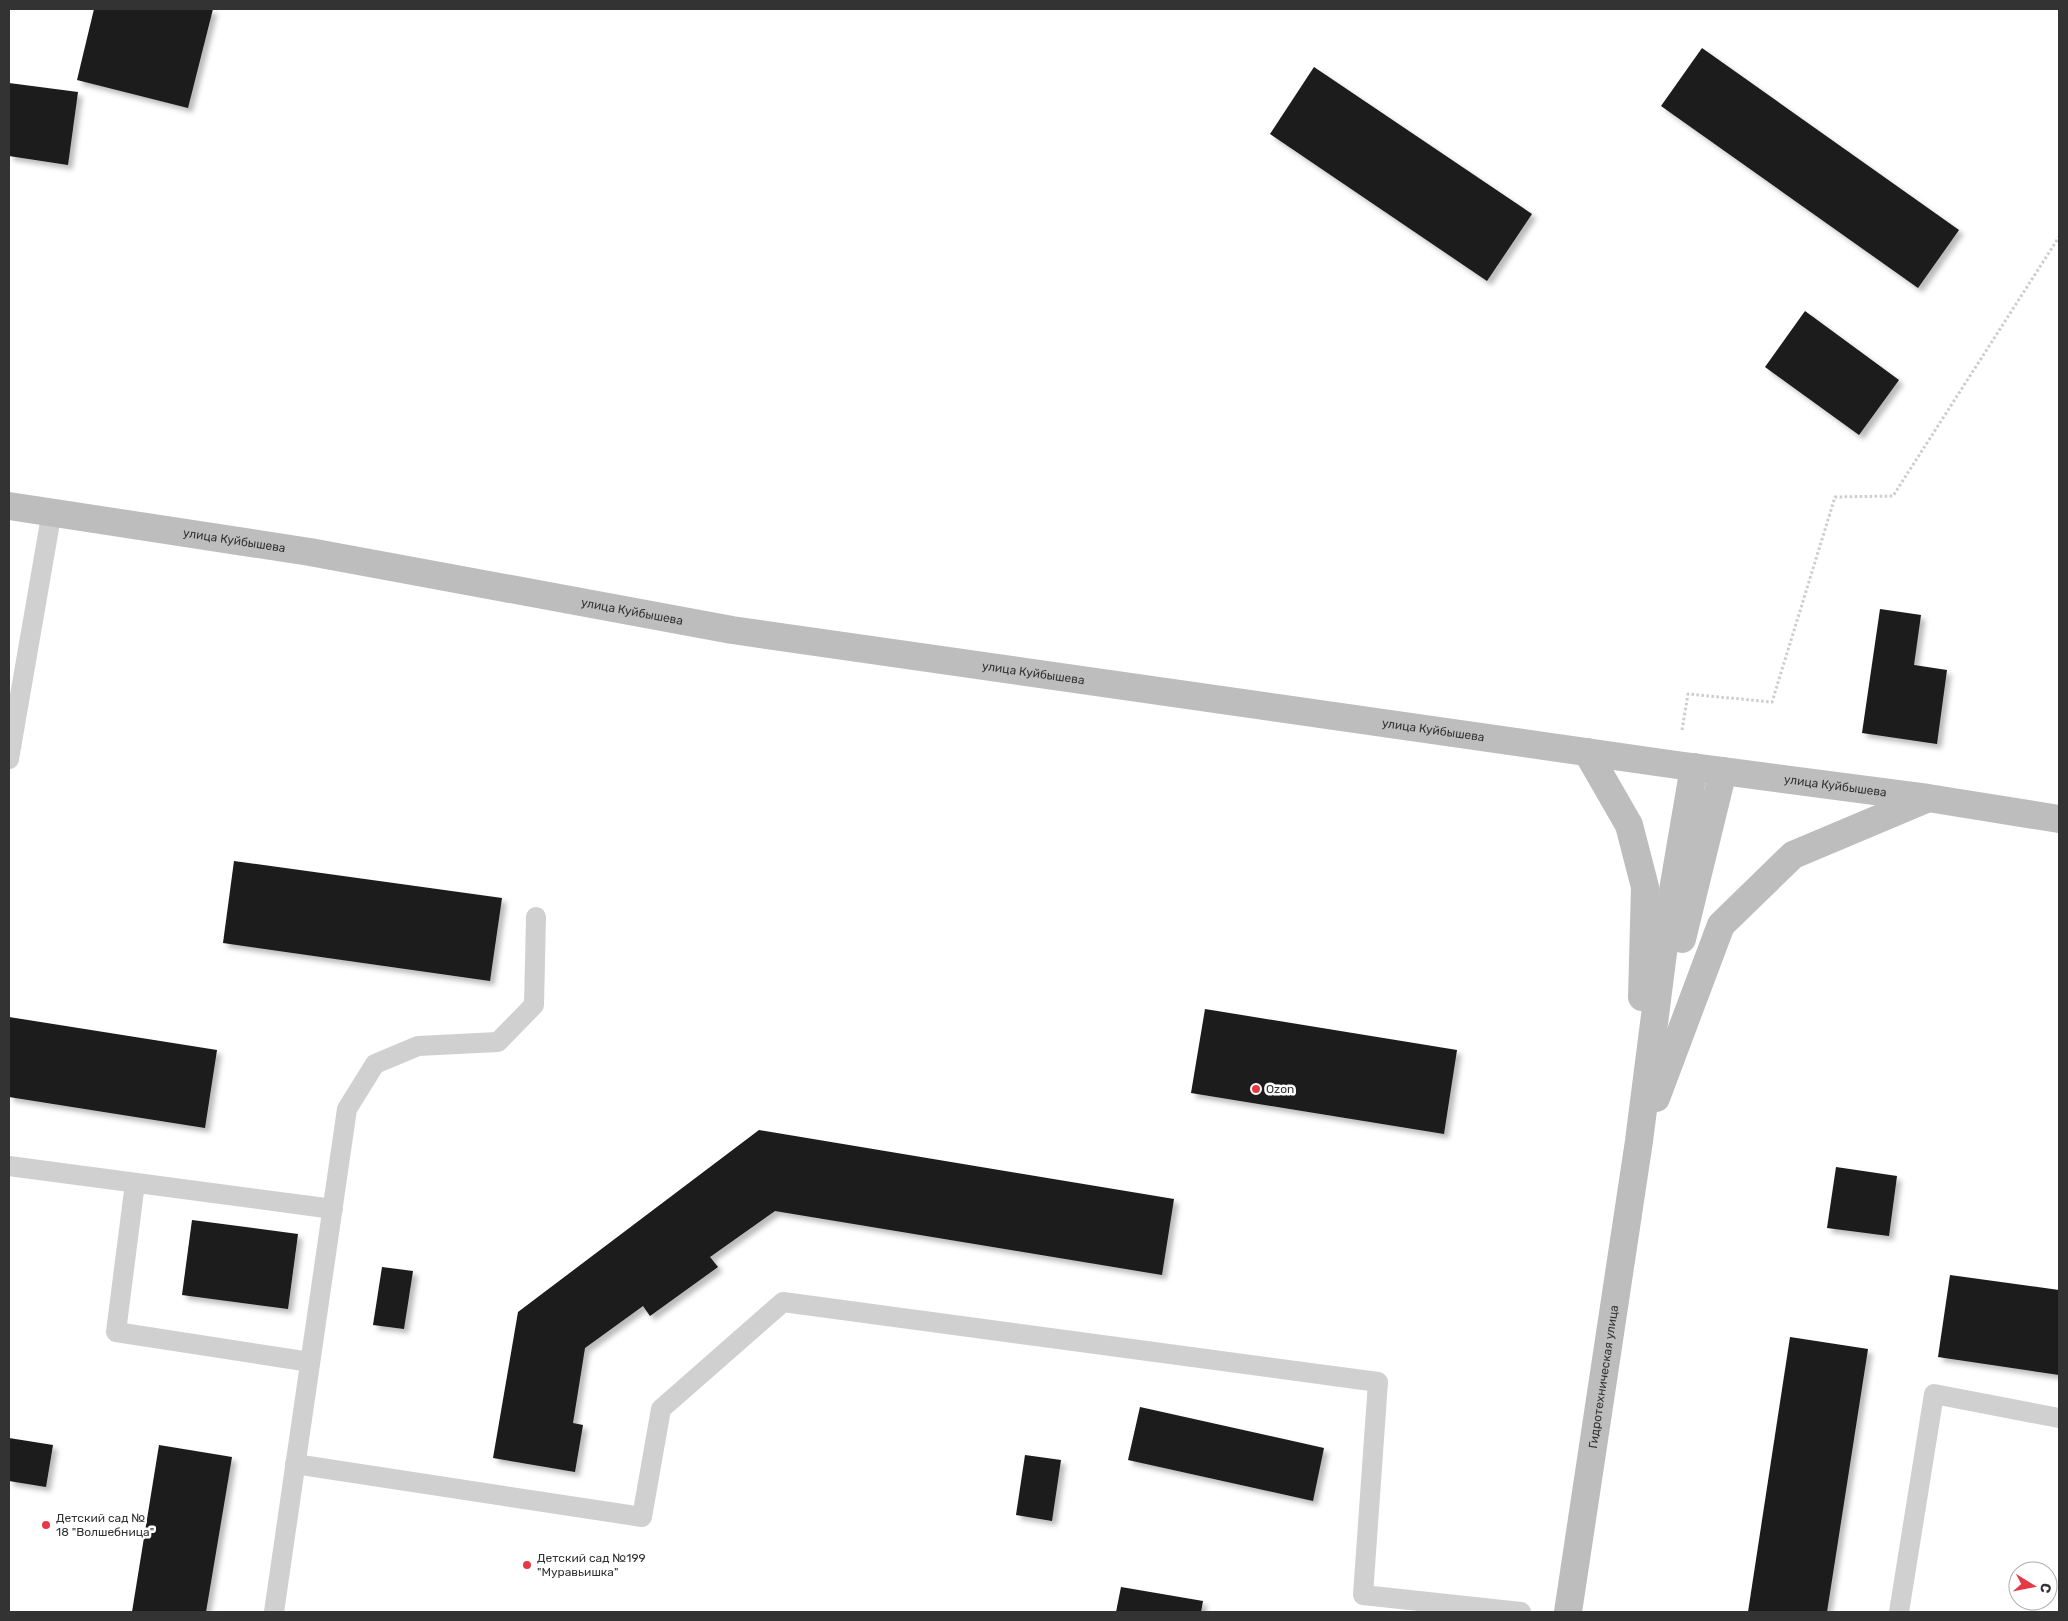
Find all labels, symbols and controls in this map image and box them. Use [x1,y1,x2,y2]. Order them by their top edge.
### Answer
street label: улица Куйбышева [182,526,287,555]
street label: улица Куйбышева [580,595,684,628]
street label: улица Куйбышева [981,659,1086,687]
street label: улица Куйбышева [1381,716,1485,744]
street label: улица Куйбышева [1783,772,1888,800]
place label: Ozon [1266,1082,1294,1096]
marker: Ozon [1250,1083,1262,1095]
street label: Гидротехническая улица [1586,1304,1621,1449]
place label: Детский сад № 18 "Волшебница" [56,1511,154,1539]
marker: Детский сад № 18 "Волшебница" [40,1519,52,1531]
place label: Детский сад №199 "Муравьишка" [537,1551,646,1579]
marker: Детский сад №199 "Муравьишка" [521,1559,533,1571]
north arrow [2008,1561,2058,1611]
text: С [2036,1582,2055,1595]

